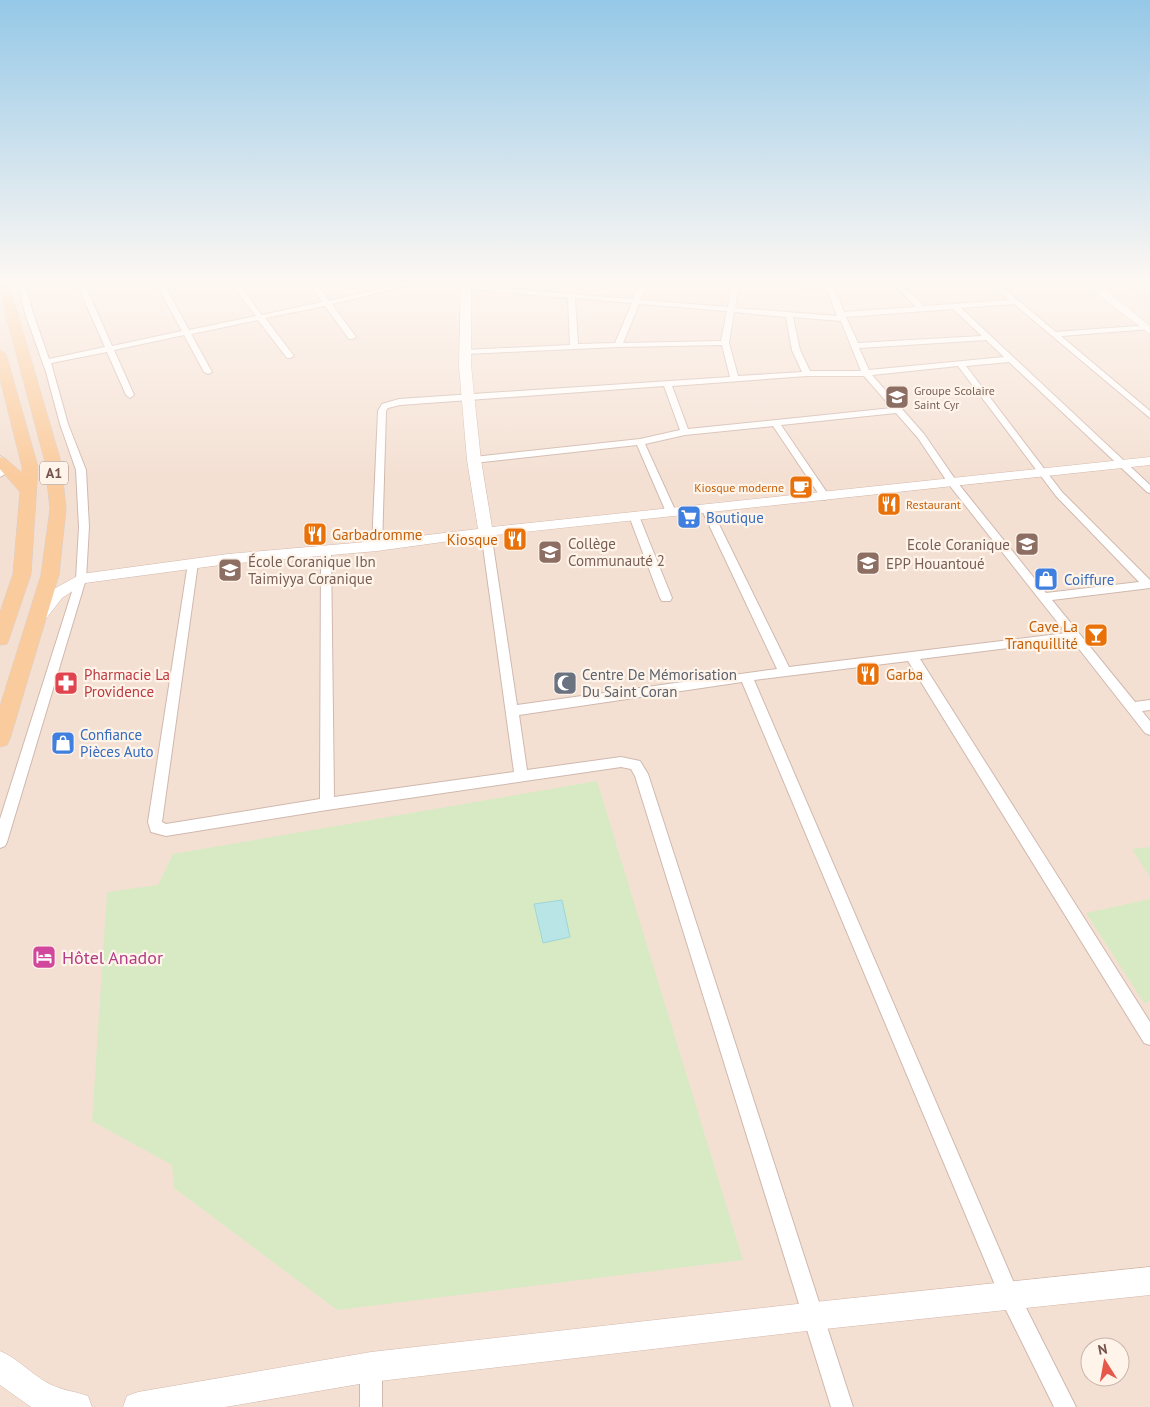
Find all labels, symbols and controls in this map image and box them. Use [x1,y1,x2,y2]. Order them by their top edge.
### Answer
place label: Groupe Scolaire Saint Cyr [914,383,995,412]
school or university icon: Groupe Scolaire Saint Cyr [884,384,910,410]
road number: A1 [40,462,68,484]
cafe icon: Kiosque moderne [788,474,814,500]
place label: Kiosque moderne [694,480,784,495]
restaurant icon: Restaurant [876,491,902,517]
place label: Restaurant [906,497,961,512]
supermarket icon: Boutique [676,504,702,530]
place label: Boutique [706,508,764,527]
restaurant icon: Garbadromme [302,521,328,547]
place label: Garbadromme [332,525,422,544]
restaurant icon: Kiosque [502,526,528,552]
place label: Kiosque [447,530,498,549]
school or university icon: Ecole Coranique [1014,531,1040,557]
place label: Collège Communauté 2 [568,534,665,570]
place label: Ecole Coranique [907,535,1010,554]
school or university icon: Collège Communauté 2 [537,539,563,565]
school or university icon: EPP Houantoué [855,550,881,576]
place label: École Coranique Ibn Taimiyya Coranique [248,552,376,588]
place label: EPP Houantoué [886,554,985,573]
school or university icon: École Coranique Ibn Taimiyya Coranique [217,557,243,583]
shop icon: Coiffure [1033,566,1059,592]
place label: Coiffure [1064,570,1114,589]
place label: Cave La Tranquillité [1005,617,1078,653]
bar icon: Cave La Tranquillité [1083,622,1109,648]
restaurant icon: Garba [855,661,881,687]
place label: Pharmacie La Providence [84,665,170,701]
place label: Centre De Mémorisation Du Saint Coran [582,665,737,701]
place label: Garba [886,665,923,684]
pharmacy icon: Pharmacie La Providence [53,670,79,696]
mosque icon: Centre De Mémorisation Du Saint Coran [552,670,578,696]
place label: Confiance Pièces Auto [80,725,154,761]
shop icon: Confiance Pièces Auto [50,730,76,756]
hotel icon: Hôtel Anador [31,944,57,970]
place label: Hôtel Anador [62,946,163,969]
north arrow [1080,1337,1130,1387]
text: N [1096,1340,1109,1359]

